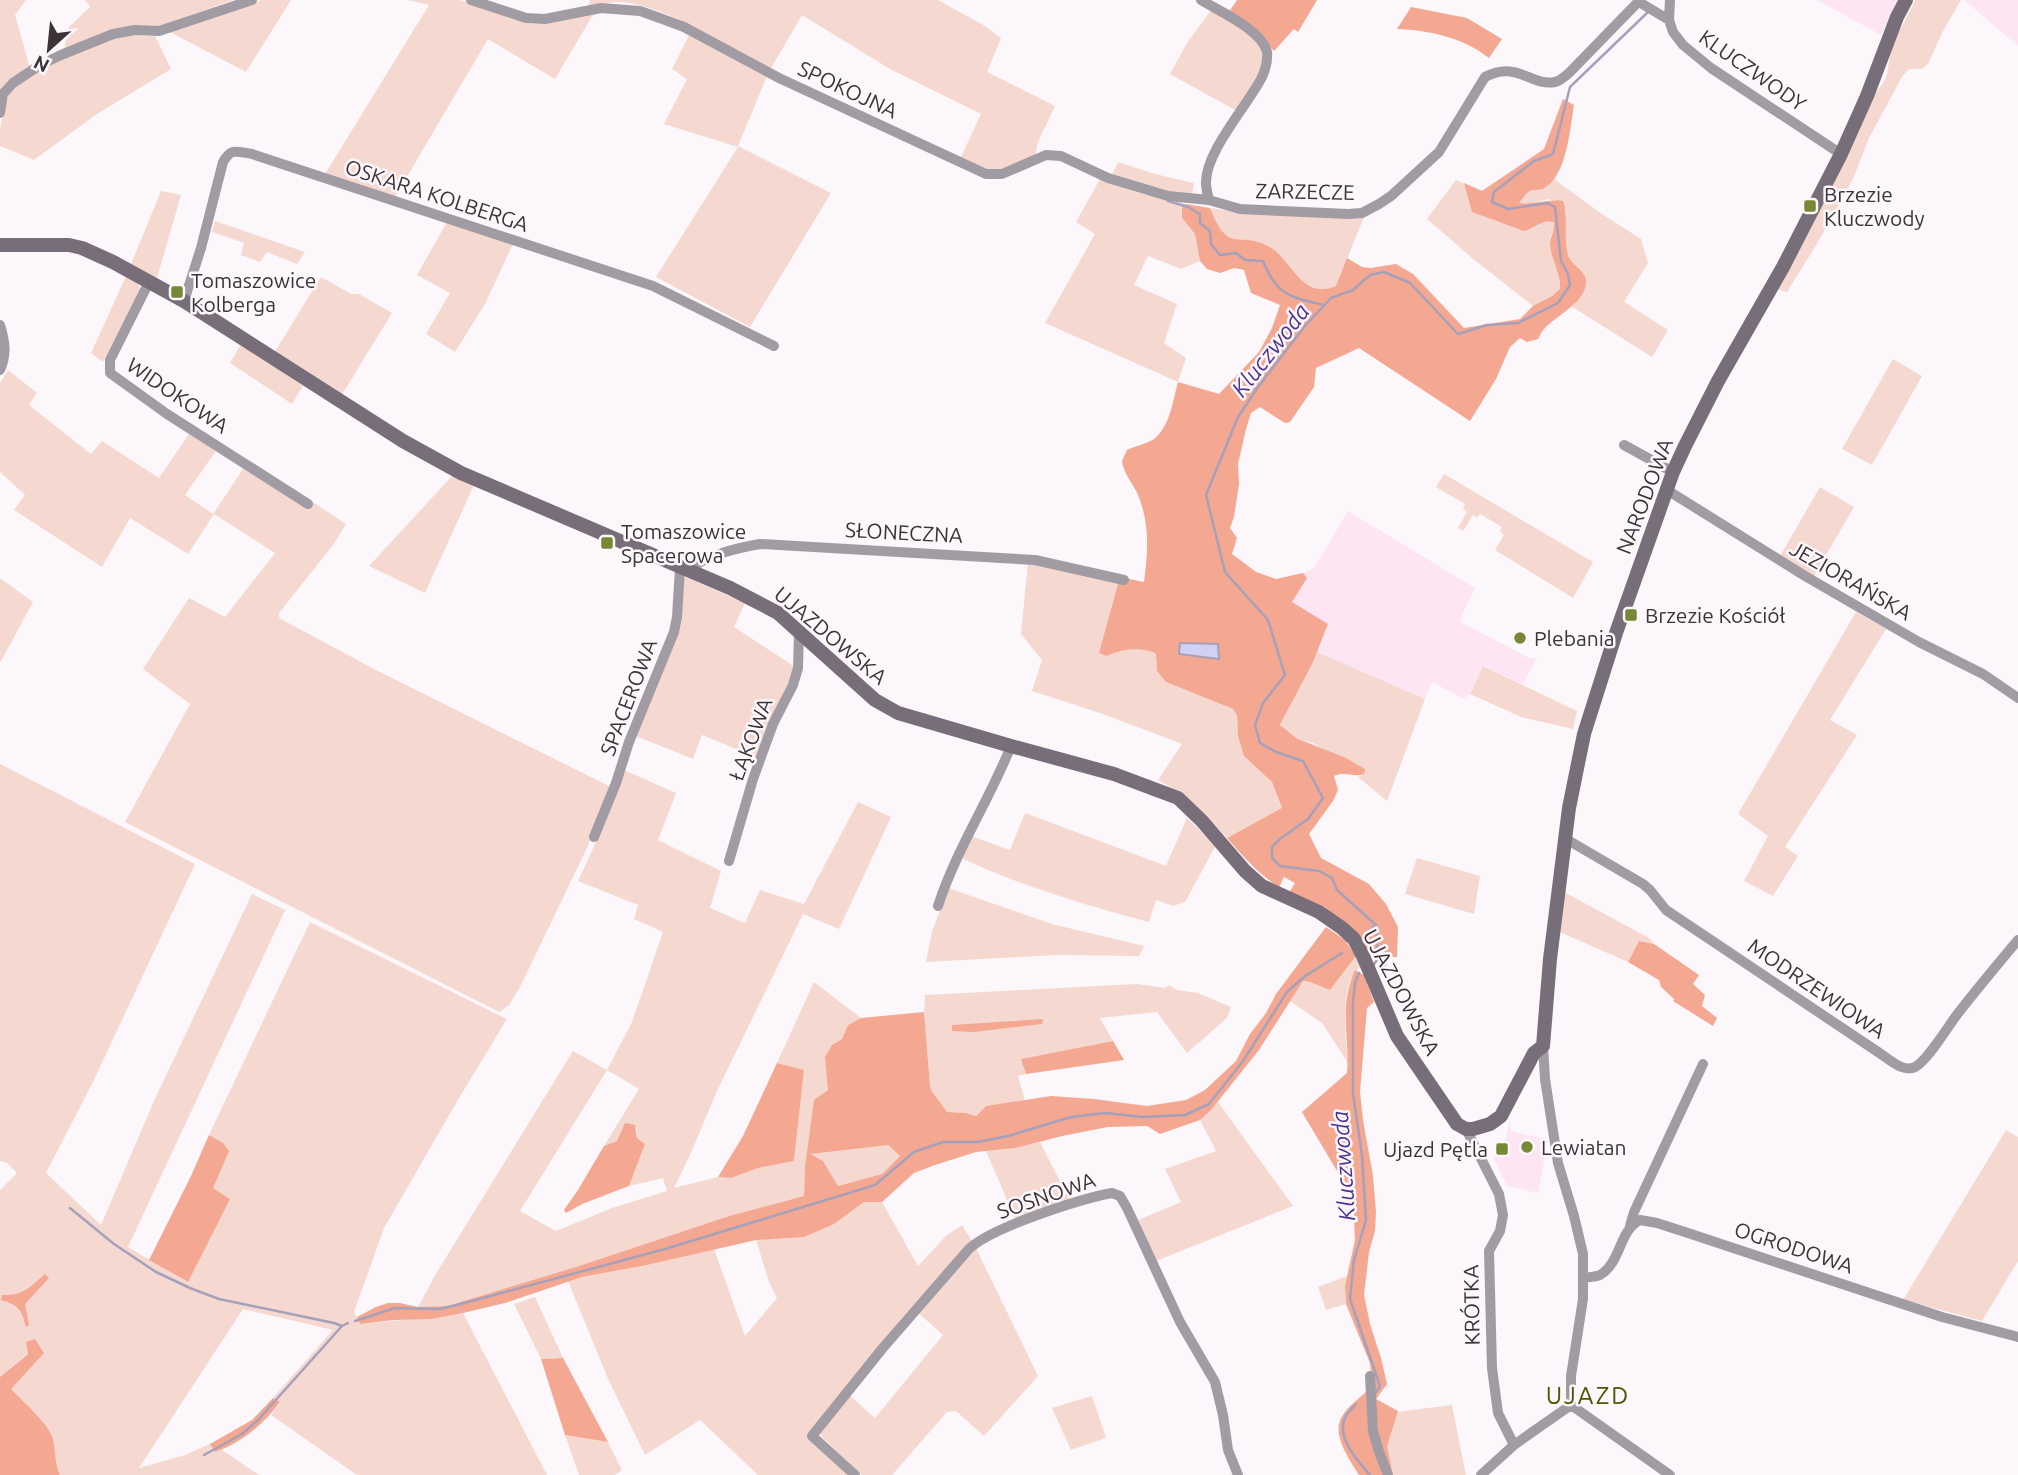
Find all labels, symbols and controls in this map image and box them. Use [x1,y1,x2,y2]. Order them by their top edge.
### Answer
north arrow [14,14,84,84]
street label: KLUCZWODY [1695,24,1811,116]
text: N [30,51,53,77]
street label: SPOKOJNA [794,56,902,123]
street label: OSKARA KOLBERGA [342,154,532,236]
street label: ZARZECZE [1255,178,1355,204]
place label: Brzezie Kluczwody [1824,182,1925,230]
marker: Brzezie Kluczwody [1802,198,1818,214]
place label: Tomaszowice Kolberga [191,268,316,316]
marker: Tomaszowice Kolberga [169,284,185,300]
water label: Kluczwoda [1226,299,1314,401]
street label: WIDOKOWA [123,352,234,438]
street label: NARODOWA [1611,434,1677,557]
street label: SŁONECZNA [845,517,964,547]
place label: Tomaszowice Spacerowa [621,519,746,567]
marker: Tomaszowice Spacerowa [599,535,615,551]
street label: JEZIORAŃSKA [1786,536,1916,625]
street label: UJAZDOWSKA [770,581,892,689]
place label: Brzezie Kościół [1645,603,1786,627]
marker: Brzezie Kościół [1623,607,1639,623]
place label: Plebania [1534,626,1615,650]
marker: Plebania [1512,630,1528,646]
street label: SPACEROWA [595,635,661,759]
street label: ŁĄKOWA [723,694,777,784]
street label: UJAZDOWSKA [1359,925,1445,1059]
street label: MODRZEWIOWA [1744,933,1890,1043]
water label: Kluczwoda [1327,1110,1359,1222]
place label: Lewiatan [1541,1135,1626,1159]
place label: Ujazd Pętla [1383,1137,1488,1161]
marker: Lewiatan [1519,1139,1535,1155]
marker: Ujazd Pętla [1494,1141,1510,1157]
street label: SOSNOWA [994,1167,1099,1223]
street label: OGRODOWA [1732,1217,1857,1278]
street label: KRÓTKA [1458,1264,1484,1346]
district label: UJAZD [1546,1382,1630,1409]

